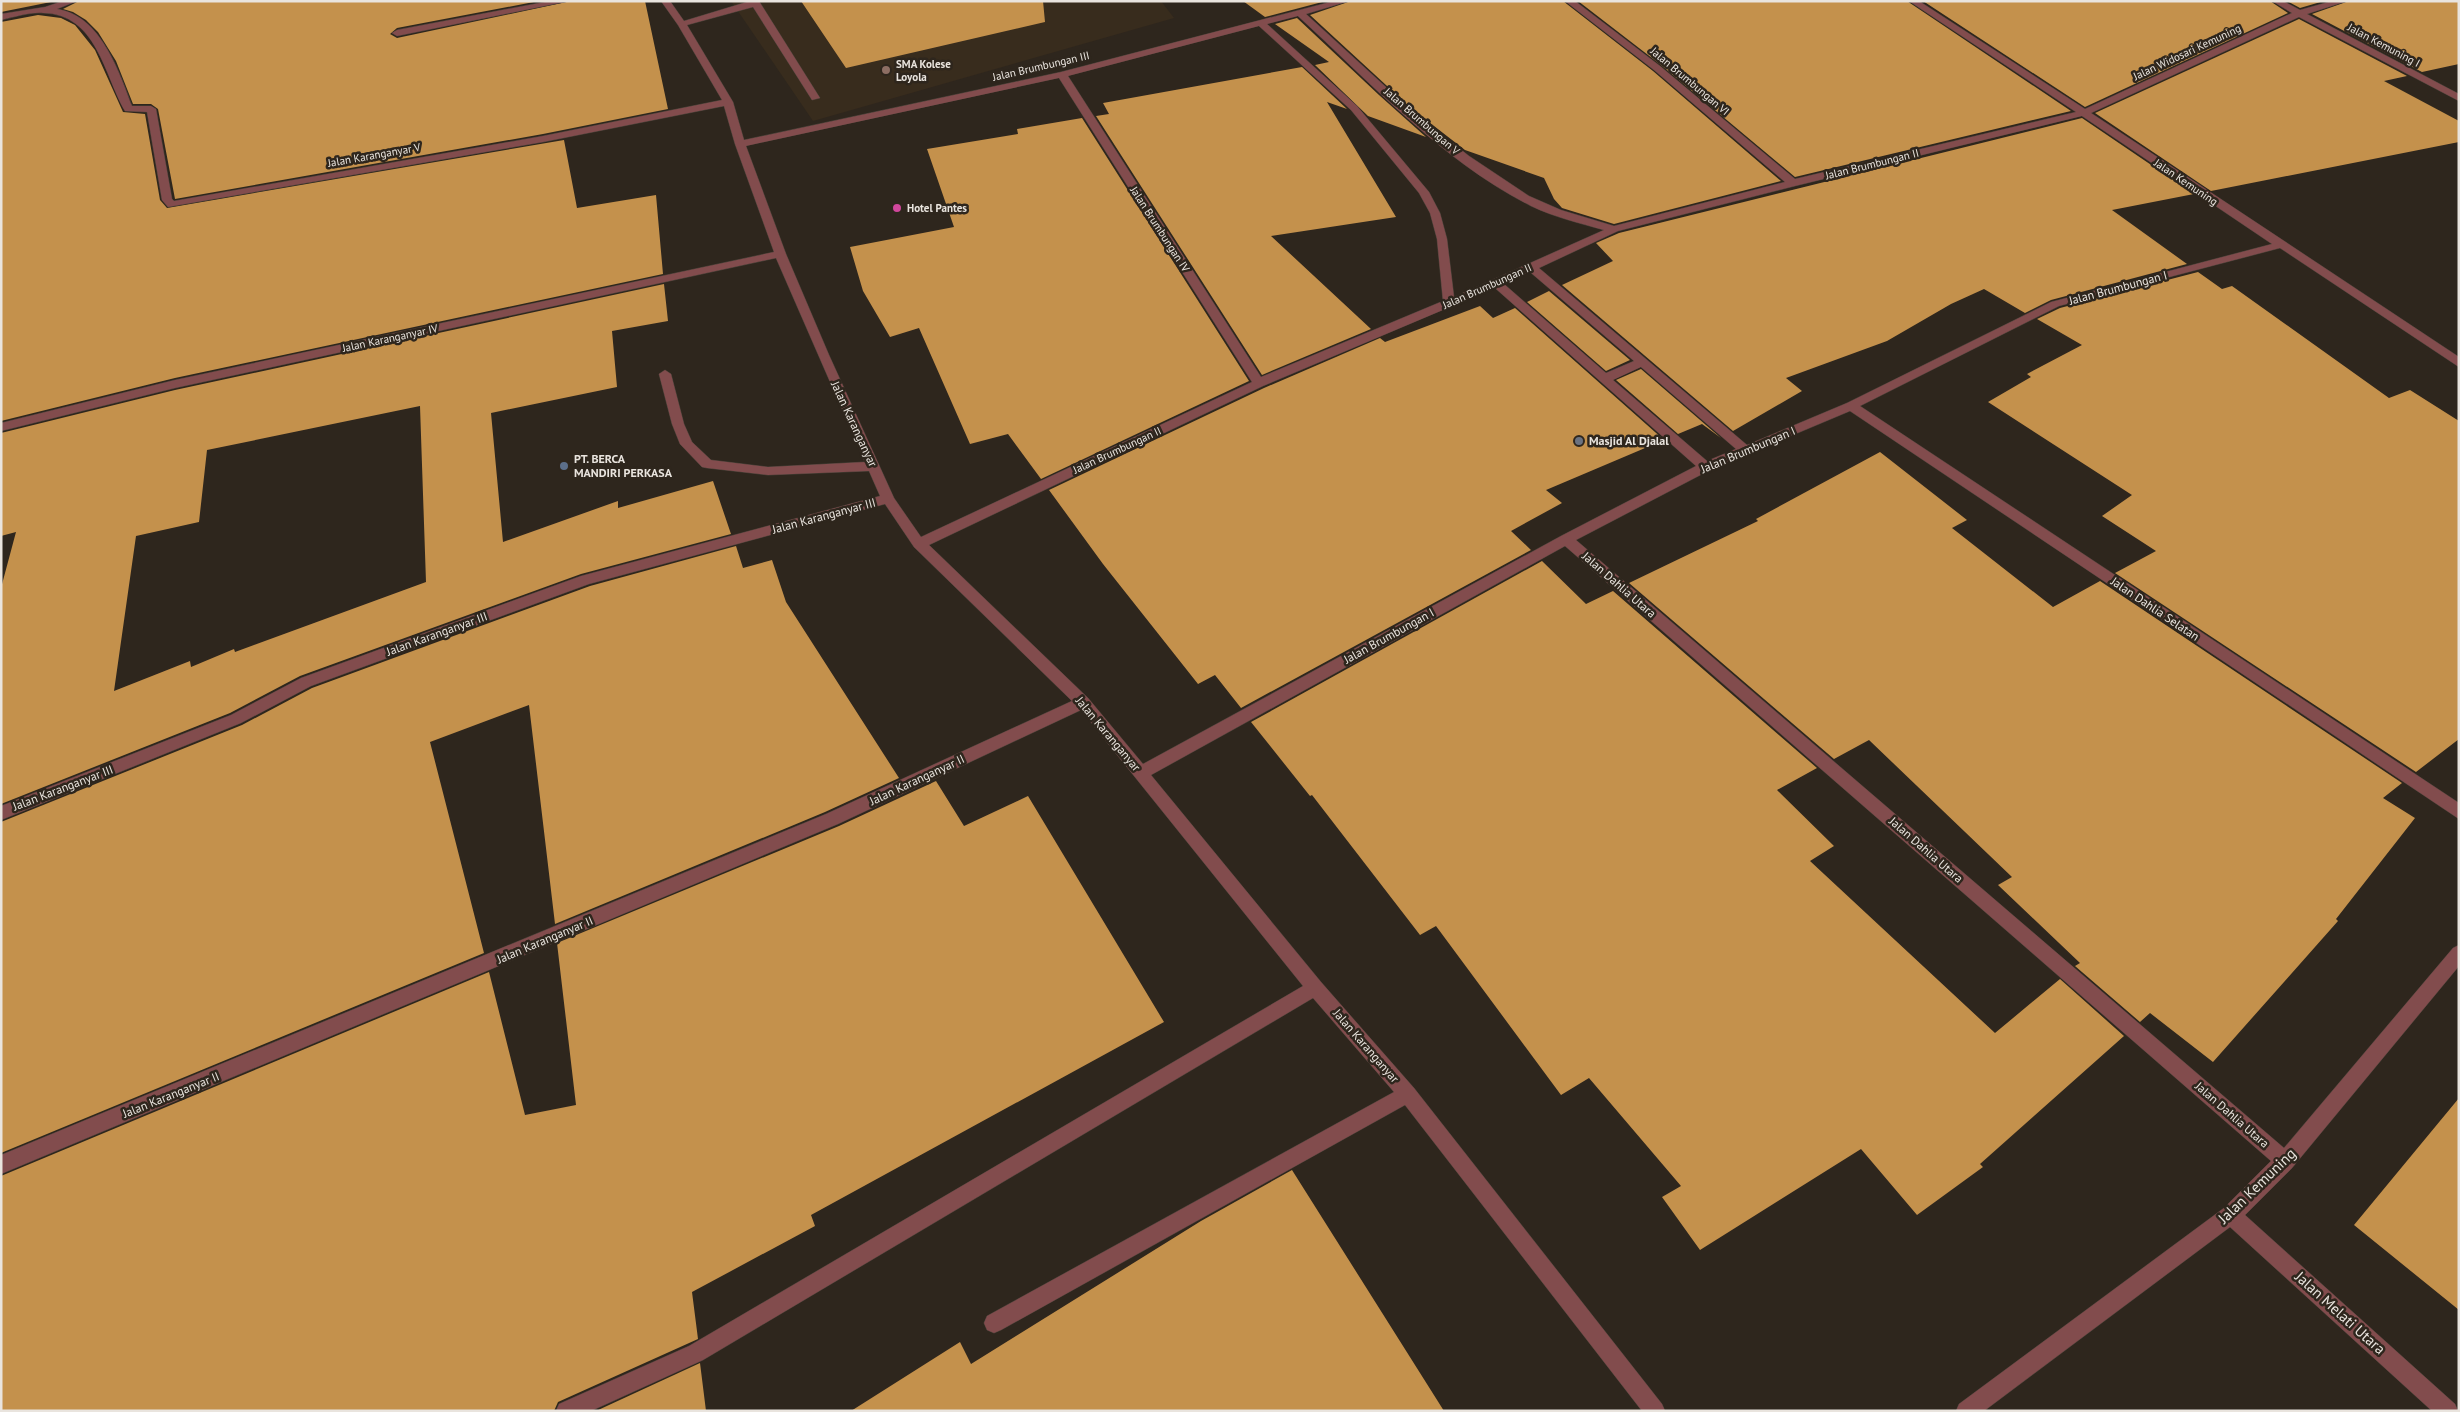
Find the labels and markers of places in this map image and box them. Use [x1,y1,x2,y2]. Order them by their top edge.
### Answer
place label: SMA Kolese Loyola [896,57,951,84]
marker: SMA Kolese Loyola [880,64,892,76]
place label: Hotel Pantes [907,201,967,215]
marker: Hotel Pantes [891,202,903,214]
place label: Masjid Al Djalal [1589,433,1669,448]
marker: Masjid Al Djalal [1573,435,1585,447]
place label: PT. BERCA MANDIRI PERKASA [574,451,673,480]
marker: PT. BERCA MANDIRI PERKASA [558,460,570,472]

